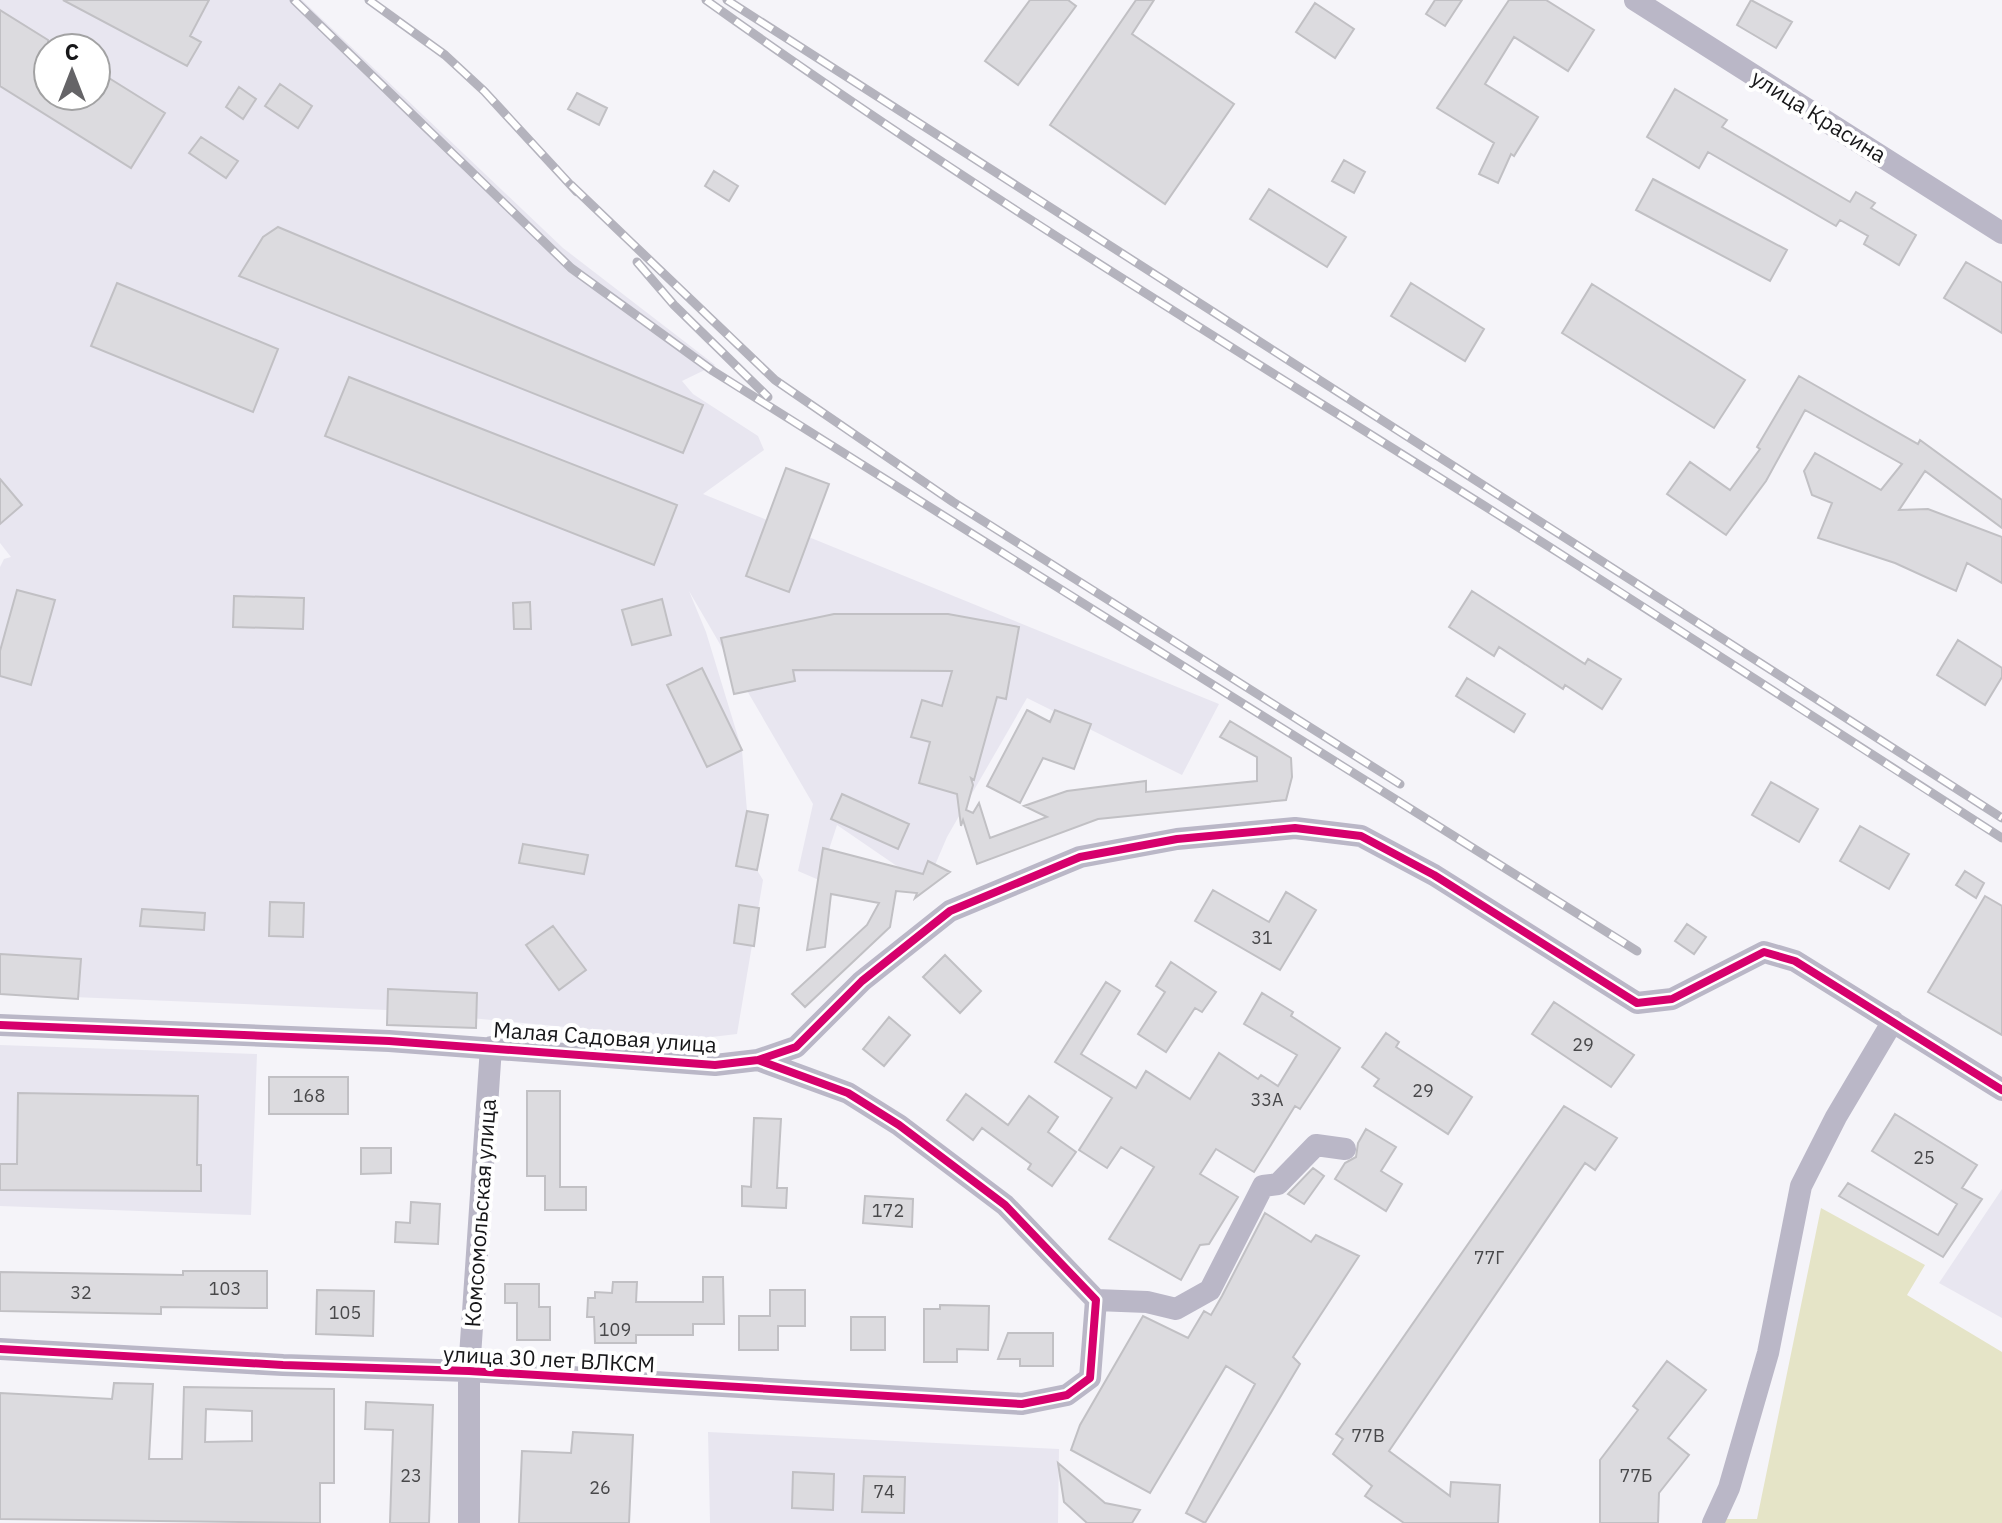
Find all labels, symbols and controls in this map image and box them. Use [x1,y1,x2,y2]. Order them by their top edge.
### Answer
north arrow [32,32,112,112]
text: С [65,37,79,66]
street label: улица Красина [1746,63,1892,169]
house number: 31 [1251,926,1273,949]
street label: Малая Садовая улица [492,1014,718,1059]
house number: 29 [1572,1033,1594,1056]
house number: 29 [1412,1079,1434,1102]
house number: 168 [293,1084,325,1107]
house number: 33А [1250,1088,1284,1111]
street label: Комсомольская улица [457,1098,502,1328]
house number: 25 [1913,1146,1935,1169]
house number: 172 [872,1199,904,1222]
house number: 77Г [1474,1246,1504,1269]
house number: 103 [209,1277,241,1300]
house number: 32 [70,1281,92,1304]
house number: 105 [329,1301,361,1324]
house number: 109 [599,1318,631,1341]
street label: улица 30 лет ВЛКСМ [442,1338,656,1379]
house number: 77В [1351,1424,1385,1447]
house number: 23 [400,1464,422,1487]
house number: 77Б [1619,1464,1653,1487]
house number: 26 [589,1476,611,1499]
house number: 74 [873,1480,895,1503]

